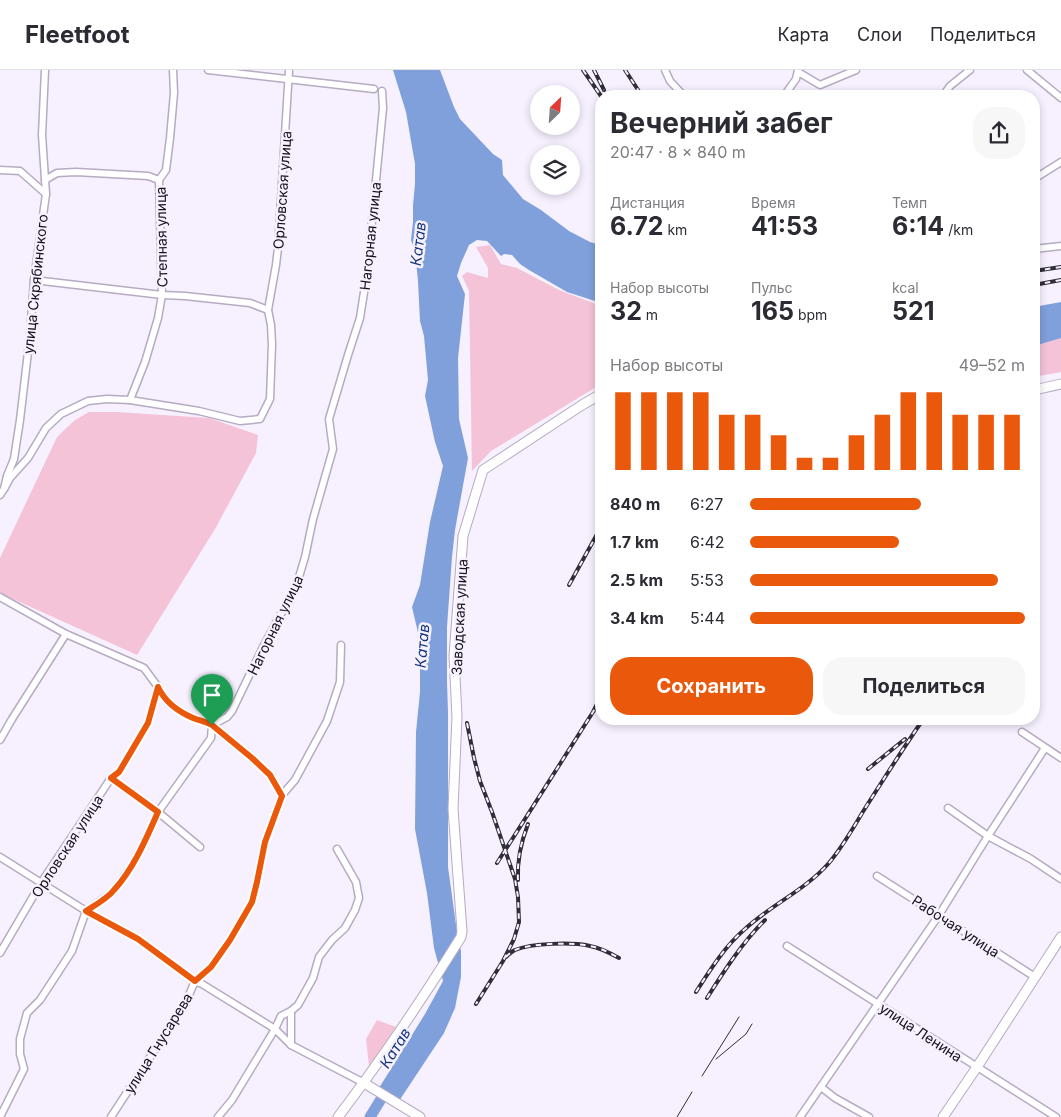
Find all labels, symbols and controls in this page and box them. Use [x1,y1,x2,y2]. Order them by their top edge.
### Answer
text: Fleetfoot [25,20,129,49]
text: Карта [777,24,829,45]
text: Слои [857,24,902,45]
text: Поделиться [930,24,1036,45]
north arrow [530,85,580,135]
map controls [530,85,580,195]
text: Вечерний забег [610,106,833,140]
button: share [973,107,1025,159]
street label: Орловская улица [269,130,295,250]
text: 20:47 · 8 × 840 m [610,142,746,162]
button: layers [530,145,580,195]
street label: Нагорная улица [356,181,384,291]
street label: Степная улица [152,187,170,287]
text: Дистанция [610,194,685,211]
text: Время [751,194,795,211]
text: Темп [892,194,927,211]
text: 6.72 [610,211,664,241]
text: 41:53 [751,211,818,241]
text: 6:14 [892,211,944,241]
street label: улица Скрябинского [19,213,51,355]
water label: Катав [406,221,430,267]
text: km [664,221,687,238]
text: /km [944,221,973,238]
text: Набор высоты [610,279,709,296]
text: Пульс [751,279,793,296]
text: kcal [892,279,919,296]
text: 32 [610,296,642,326]
text: 165 [751,296,794,326]
text: 521 [892,296,935,326]
text: m [642,306,658,323]
text: bpm [794,306,827,323]
text: Набор высоты [610,355,723,375]
text: 49–52 m [959,355,1025,375]
text: 840 m [610,494,660,514]
text: 6:27 [690,494,723,514]
text: 1.7 km [610,532,659,552]
text: 6:42 [690,532,725,552]
street label: Заводская улица [447,558,471,676]
text: 2.5 km [610,570,663,590]
text: 5:53 [690,570,724,590]
street label: Нагорная улица [244,572,306,678]
text: 3.4 km [610,608,664,628]
text: 5:44 [690,608,725,628]
water label: Катав [411,623,433,669]
button: Сохранить [610,657,813,715]
button: Поделиться [823,657,1025,715]
pin [191,674,233,725]
icon: arrive [198,681,226,709]
street label: Орловская улица [28,792,106,900]
street label: Рабочая улица [909,891,1003,961]
street label: улица Гнусарева [120,990,196,1096]
street label: улица Ленина [877,999,965,1065]
water label: Катав [375,1024,415,1072]

